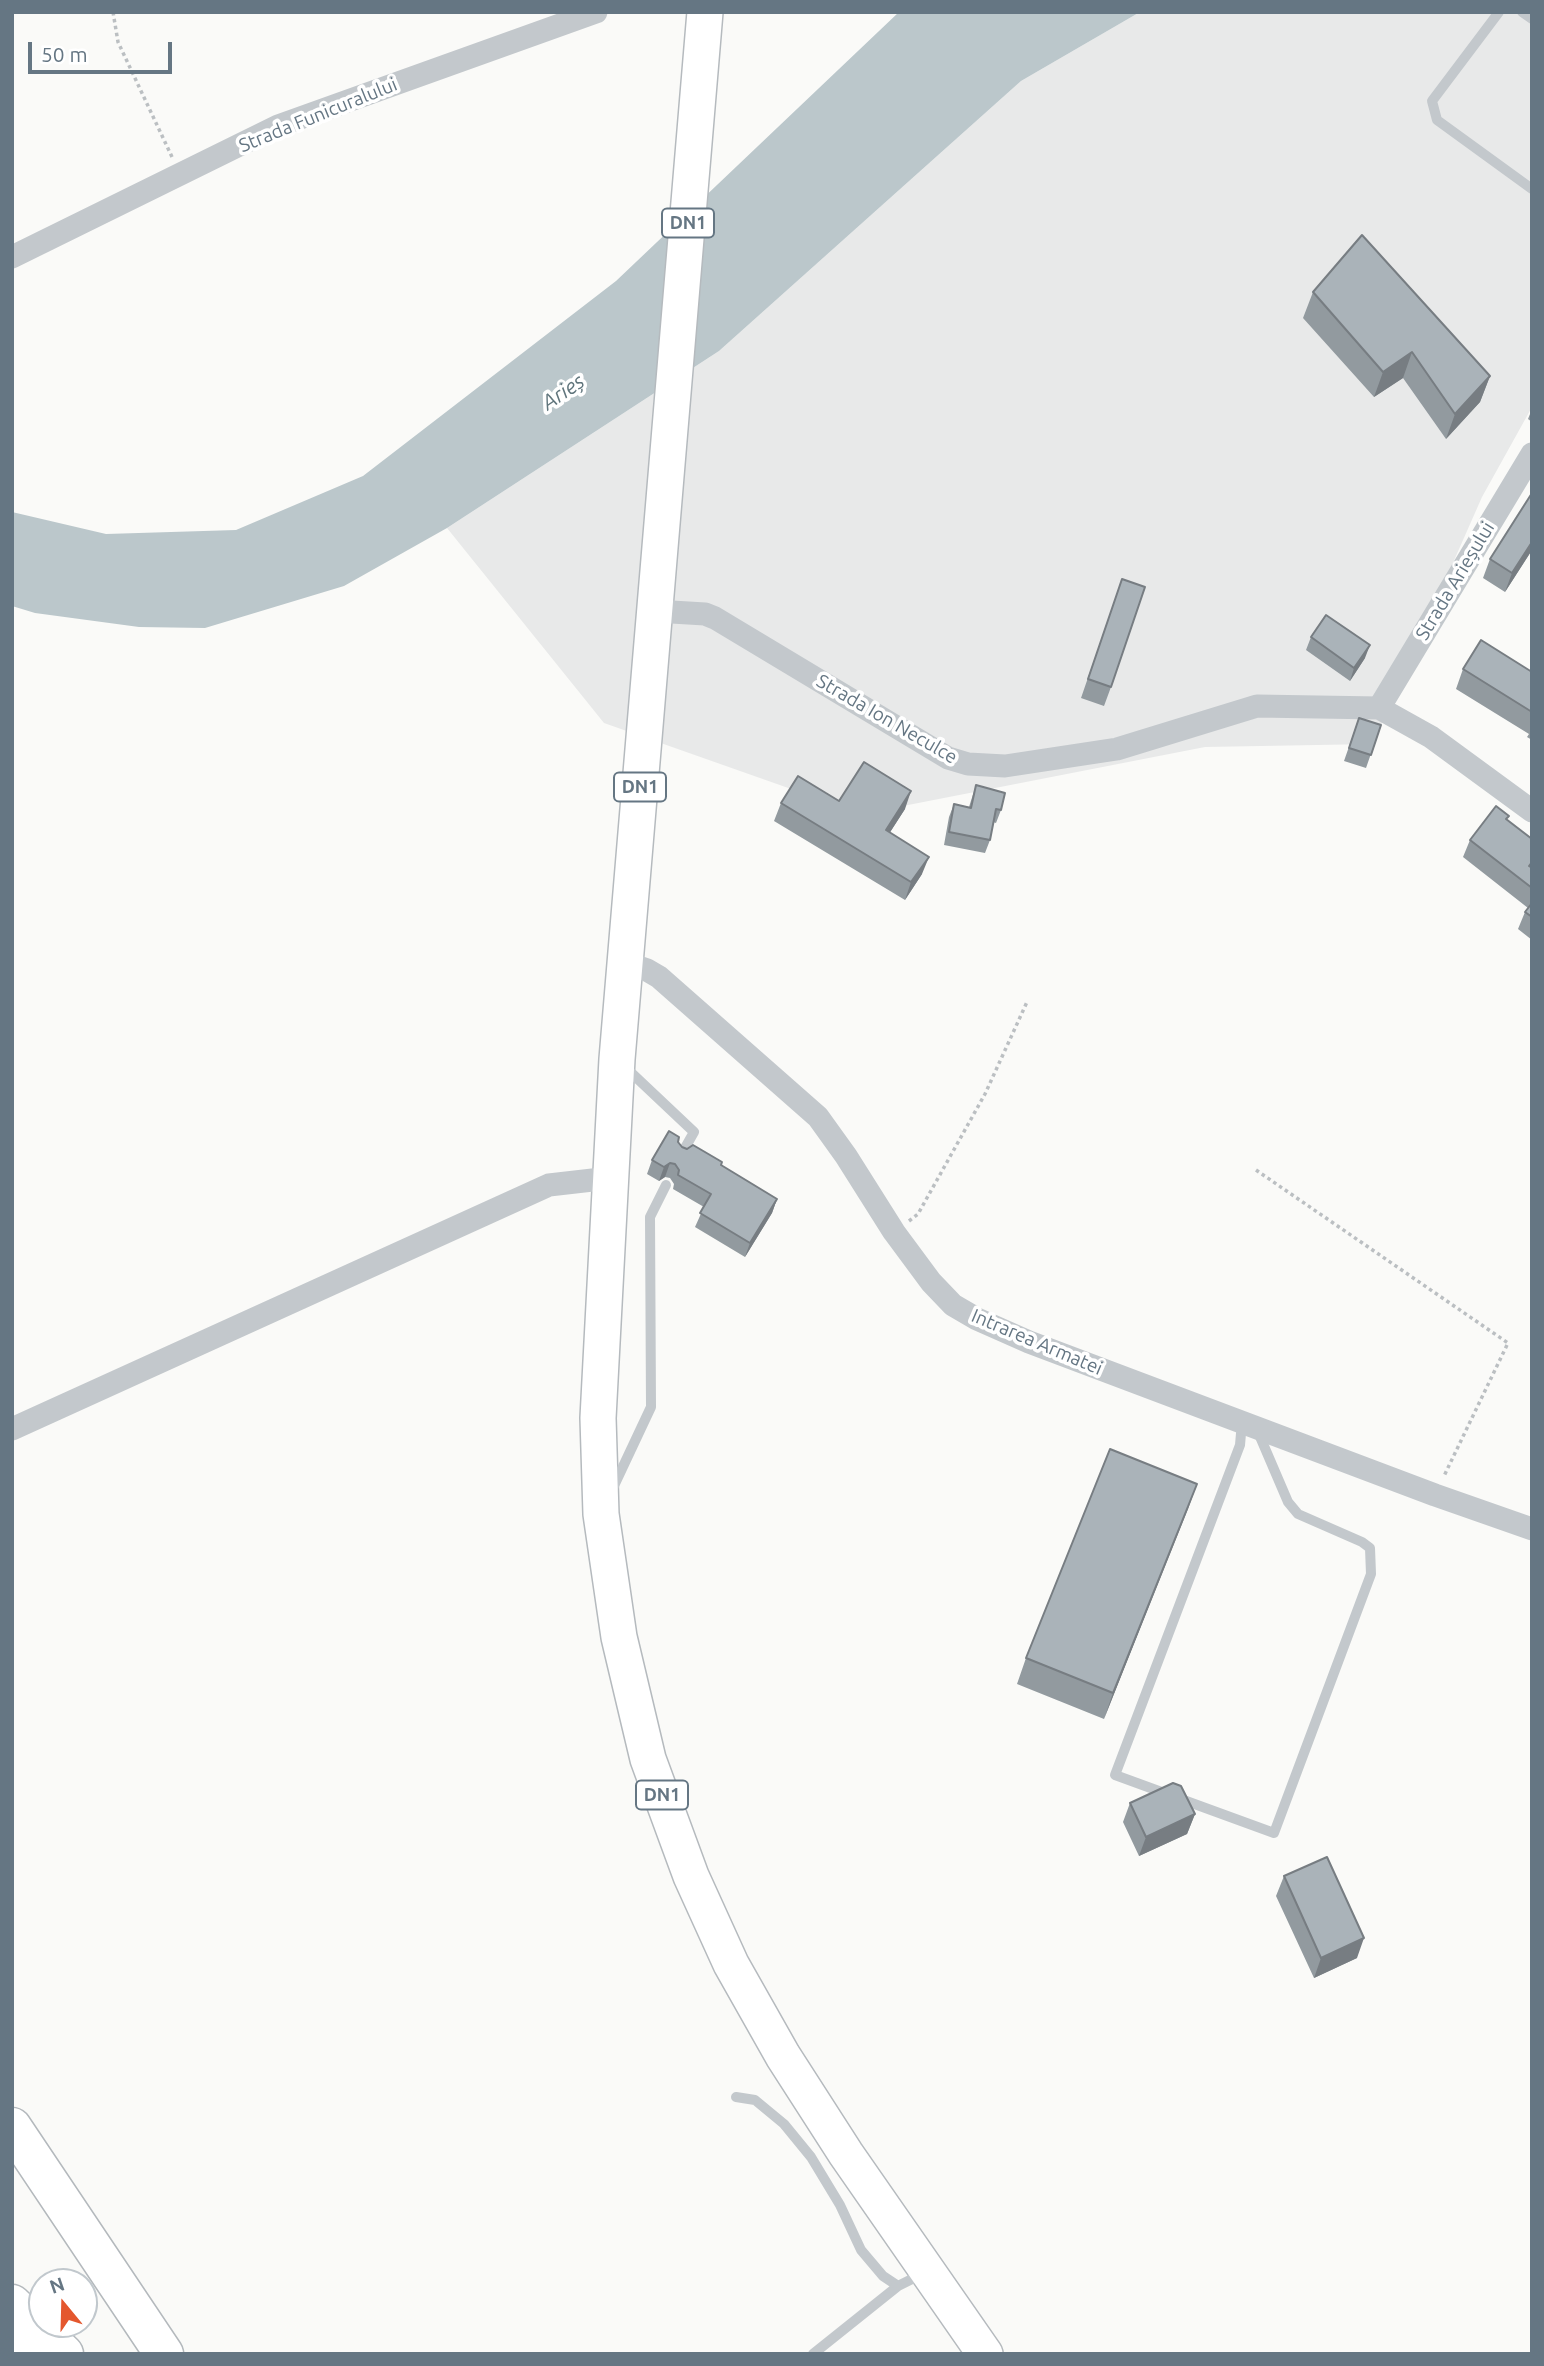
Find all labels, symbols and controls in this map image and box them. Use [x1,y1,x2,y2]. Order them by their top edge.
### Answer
scale bar [32,28,175,72]
text: 50 m [41,42,88,66]
street label: Strada Funicuralului [236,73,400,157]
road number: DN1 [662,208,714,238]
water label: Arieș [537,369,589,415]
street label: Strada Arieșului [1411,518,1499,644]
street label: Strada Ion Neculce [813,669,961,769]
road number: DN1 [614,772,666,802]
street label: Intrarea Armatei [968,1304,1106,1380]
road number: DN1 [636,1780,688,1810]
north arrow [28,2268,98,2338]
text: N [47,2272,67,2298]

